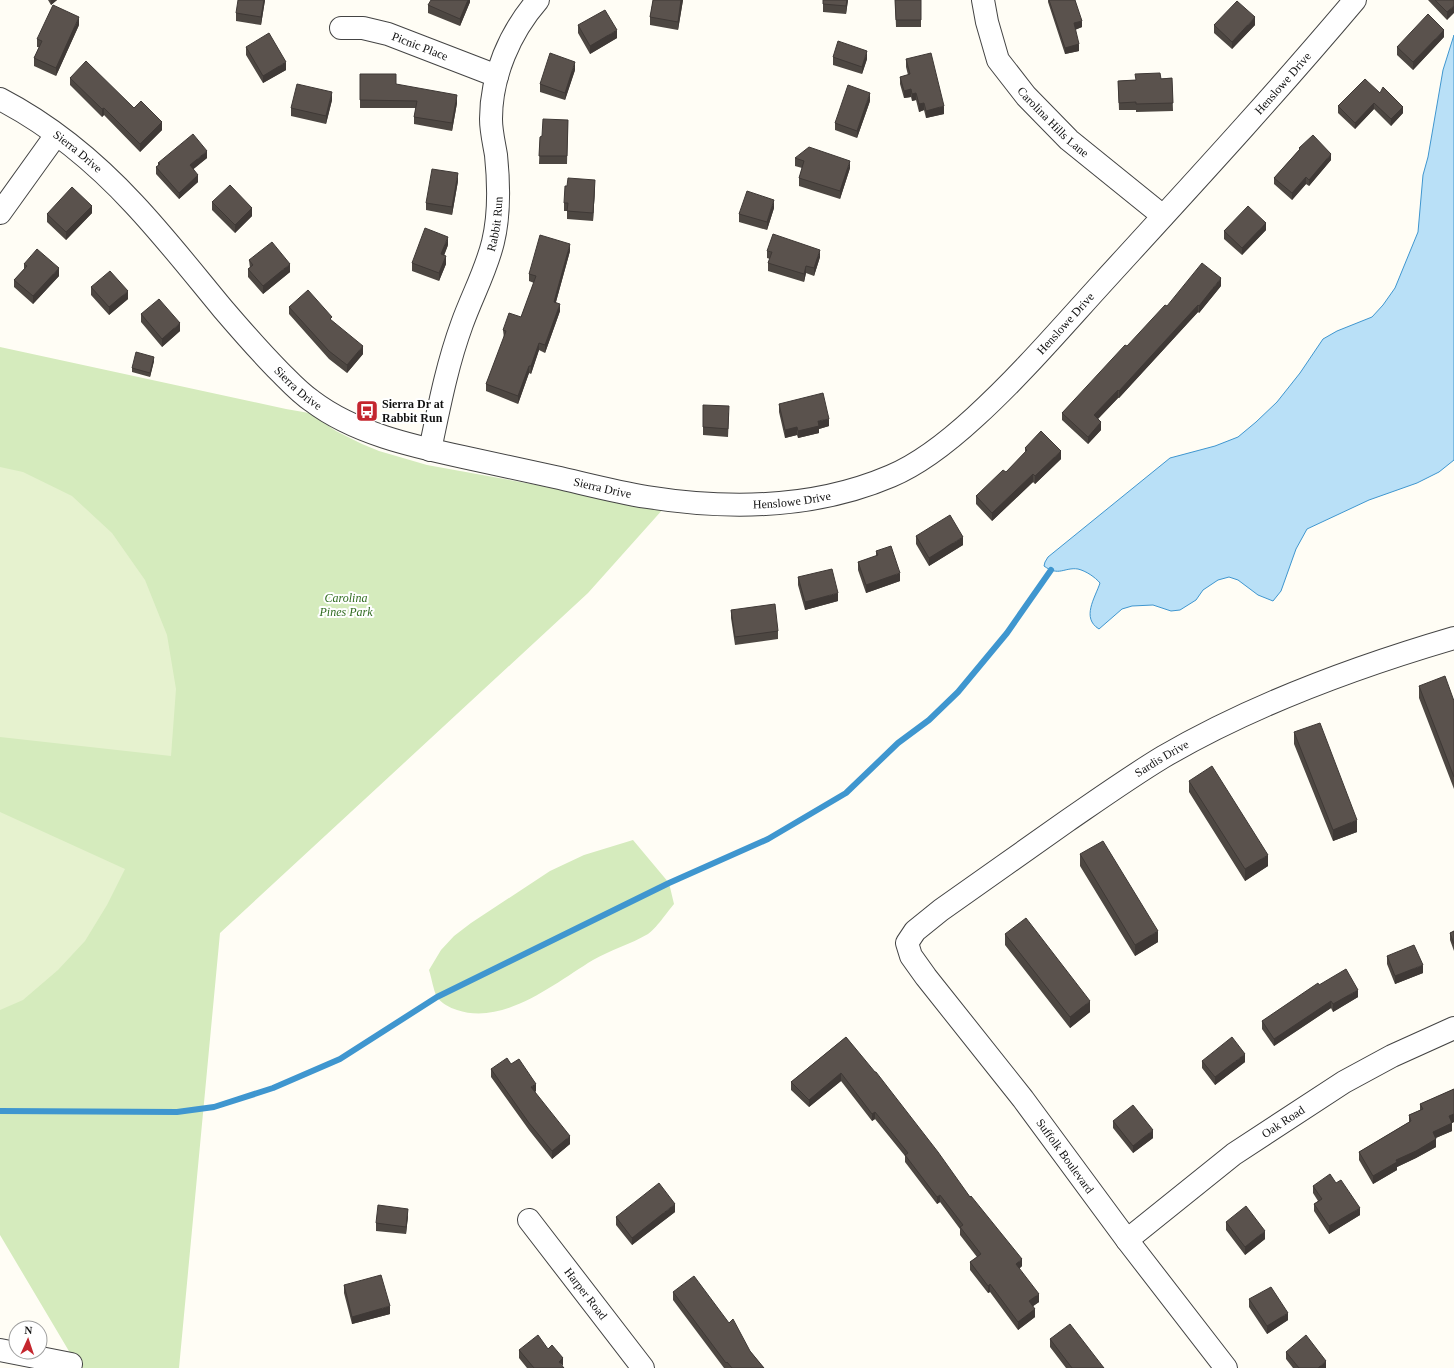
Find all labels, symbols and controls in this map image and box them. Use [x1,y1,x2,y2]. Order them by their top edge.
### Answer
street label: Picnic Place [390,29,450,63]
street label: Henslowe Drive [1252,49,1314,117]
street label: Carolina Hills Lane [1014,84,1092,160]
street label: Sierra Drive [51,127,105,176]
street label: Rabbit Run [484,197,505,253]
street label: Henslowe Drive [1034,290,1097,357]
street label: Sierra Drive [271,363,325,413]
place label: Sierra Dr at Rabbit Run [382,397,444,425]
bus stop icon: Sierra Dr at Rabbit Run [354,398,380,424]
street label: Sierra Drive [572,475,633,501]
street label: Henslowe Drive [753,489,832,512]
park label: Carolina Pines Park [319,591,373,619]
street label: Sardis Drive [1132,737,1191,780]
street label: Oak Road [1259,1103,1307,1141]
street label: Suffolk Boulevard [1033,1116,1097,1196]
street label: Harper Road [561,1265,610,1322]
north arrow [8,1320,48,1360]
text: N [24,1324,33,1336]

